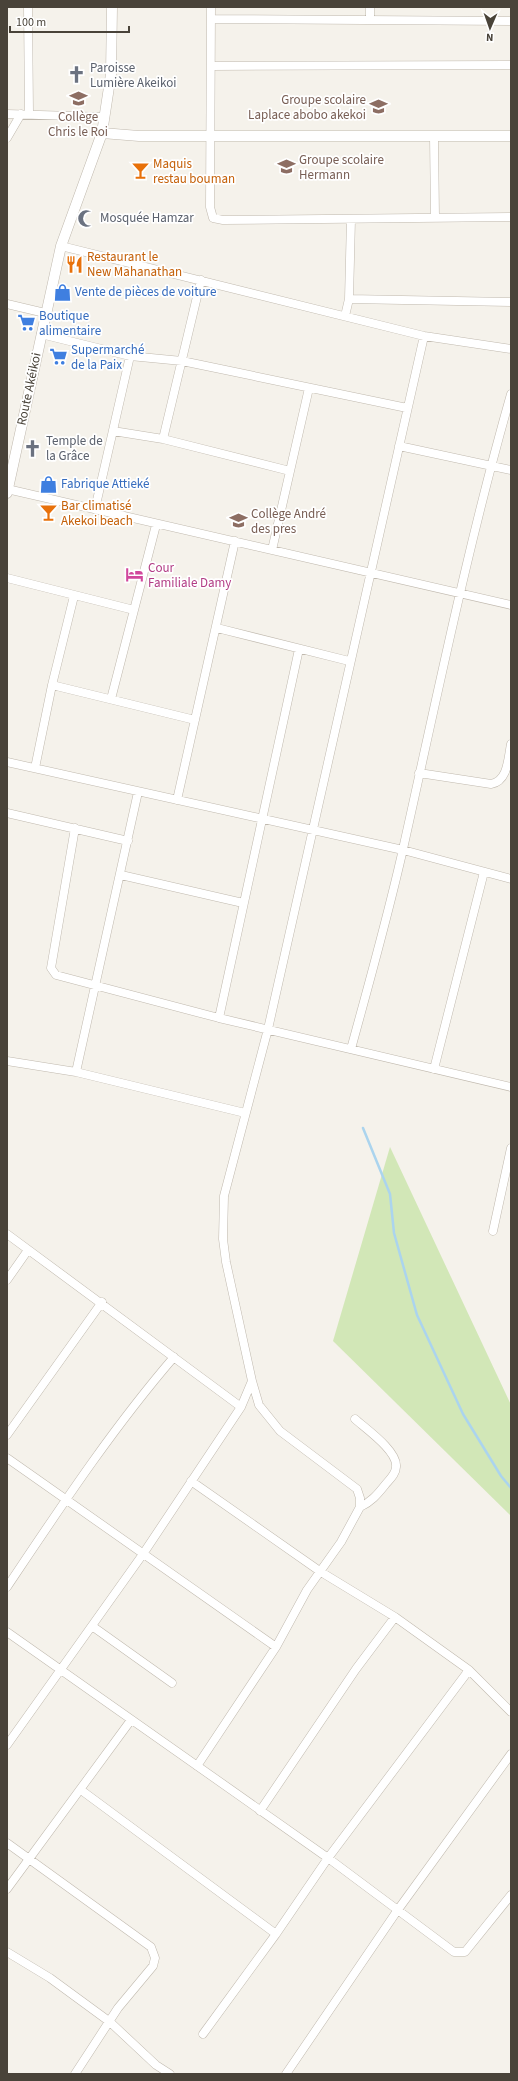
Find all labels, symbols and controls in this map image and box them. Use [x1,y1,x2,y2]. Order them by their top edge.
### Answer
scale bar [10,8,129,34]
north arrow [470,8,510,48]
text: 100 m [16,14,46,31]
text: N [486,30,494,45]
place label: Paroisse Lumière Akeikoi [90,59,176,92]
church icon: Paroisse Lumière Akeikoi [67,65,87,85]
school or university icon: Collège Chris le Roi [68,88,88,108]
place label: Groupe scolaire Laplace abobo akekoi [248,91,366,124]
school or university icon: Groupe scolaire Laplace abobo akekoi [369,97,389,117]
place label: Collège Chris le Roi [48,108,108,141]
place label: Groupe scolaire Hermann [299,151,384,184]
place label: Maquis restau bouman [153,155,235,188]
school or university icon: Groupe scolaire Hermann [276,157,296,177]
bar icon: Maquis restau bouman [130,161,150,181]
mosque icon: Mosquée Hamzar [77,208,97,228]
place label: Mosquée Hamzar [100,209,194,227]
place label: Restaurant le New Mahanathan [87,248,182,281]
restaurant icon: Restaurant le New Mahanathan [64,254,84,274]
shop icon: Vente de pièces de voiture [52,282,72,302]
place label: Vente de pièces de voiture [75,283,216,301]
place label: Boutique alimentaire [39,307,101,340]
supermarket icon: Boutique alimentaire [16,313,36,333]
place label: Supermarché de la Paix [71,341,144,374]
supermarket icon: Supermarché de la Paix [48,347,68,367]
street label: Route Akéikoi [13,351,45,427]
place label: Temple de la Grâce [46,432,103,465]
church icon: Temple de la Grâce [23,438,43,458]
shop icon: Fabrique Attieké [38,474,58,494]
place label: Fabrique Attieké [61,475,149,493]
place label: Bar climatisé Akekoi beach [61,497,133,530]
bar icon: Bar climatisé Akekoi beach [38,503,58,523]
place label: Collège André des pres [251,505,326,538]
school or university icon: Collège André des pres [228,511,248,531]
place label: Cour Familiale Damy [148,559,231,592]
hotel icon: Cour Familiale Damy [125,565,145,585]

